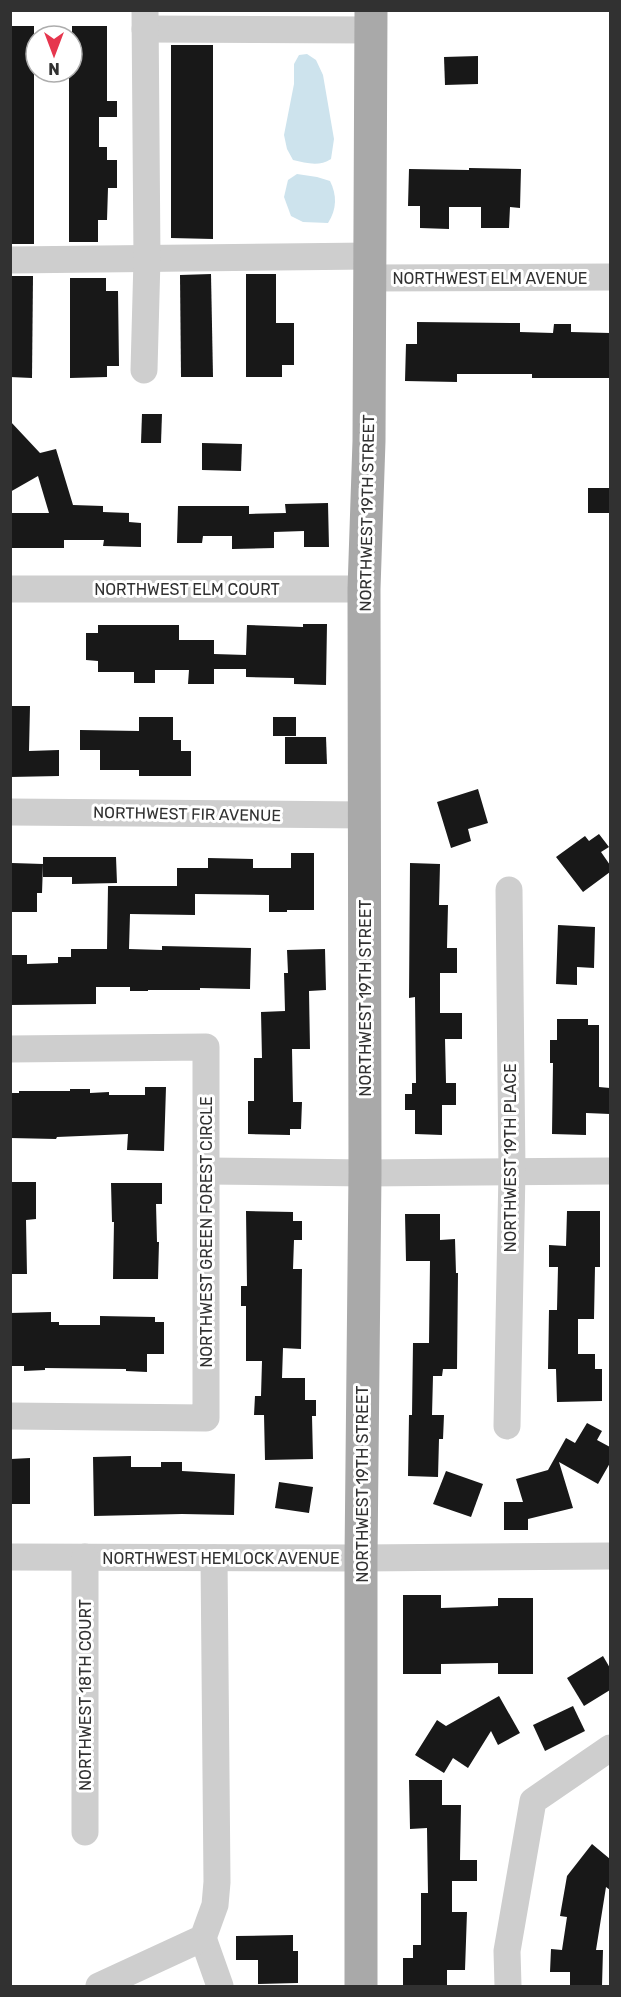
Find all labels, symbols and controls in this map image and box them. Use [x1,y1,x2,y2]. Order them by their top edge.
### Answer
north arrow [24,24,84,84]
text: N [48,59,60,78]
street label: NORTHWEST ELM AVENUE [392,269,588,288]
street label: NORTHWEST 19TH STREET [356,414,378,612]
street label: NORTHWEST ELM COURT [94,580,280,599]
street label: NORTHWEST FIR AVENUE [93,803,281,825]
street label: NORTHWEST 19TH STREET [356,899,375,1097]
street label: NORTHWEST 19TH PLACE [501,1063,520,1253]
street label: NORTHWEST GREEN FOREST CIRCLE [197,1096,216,1368]
street label: NORTHWEST 19TH STREET [353,1385,372,1583]
street label: NORTHWEST HEMLOCK AVENUE [102,1549,340,1568]
street label: NORTHWEST 18TH COURT [76,1599,95,1791]

